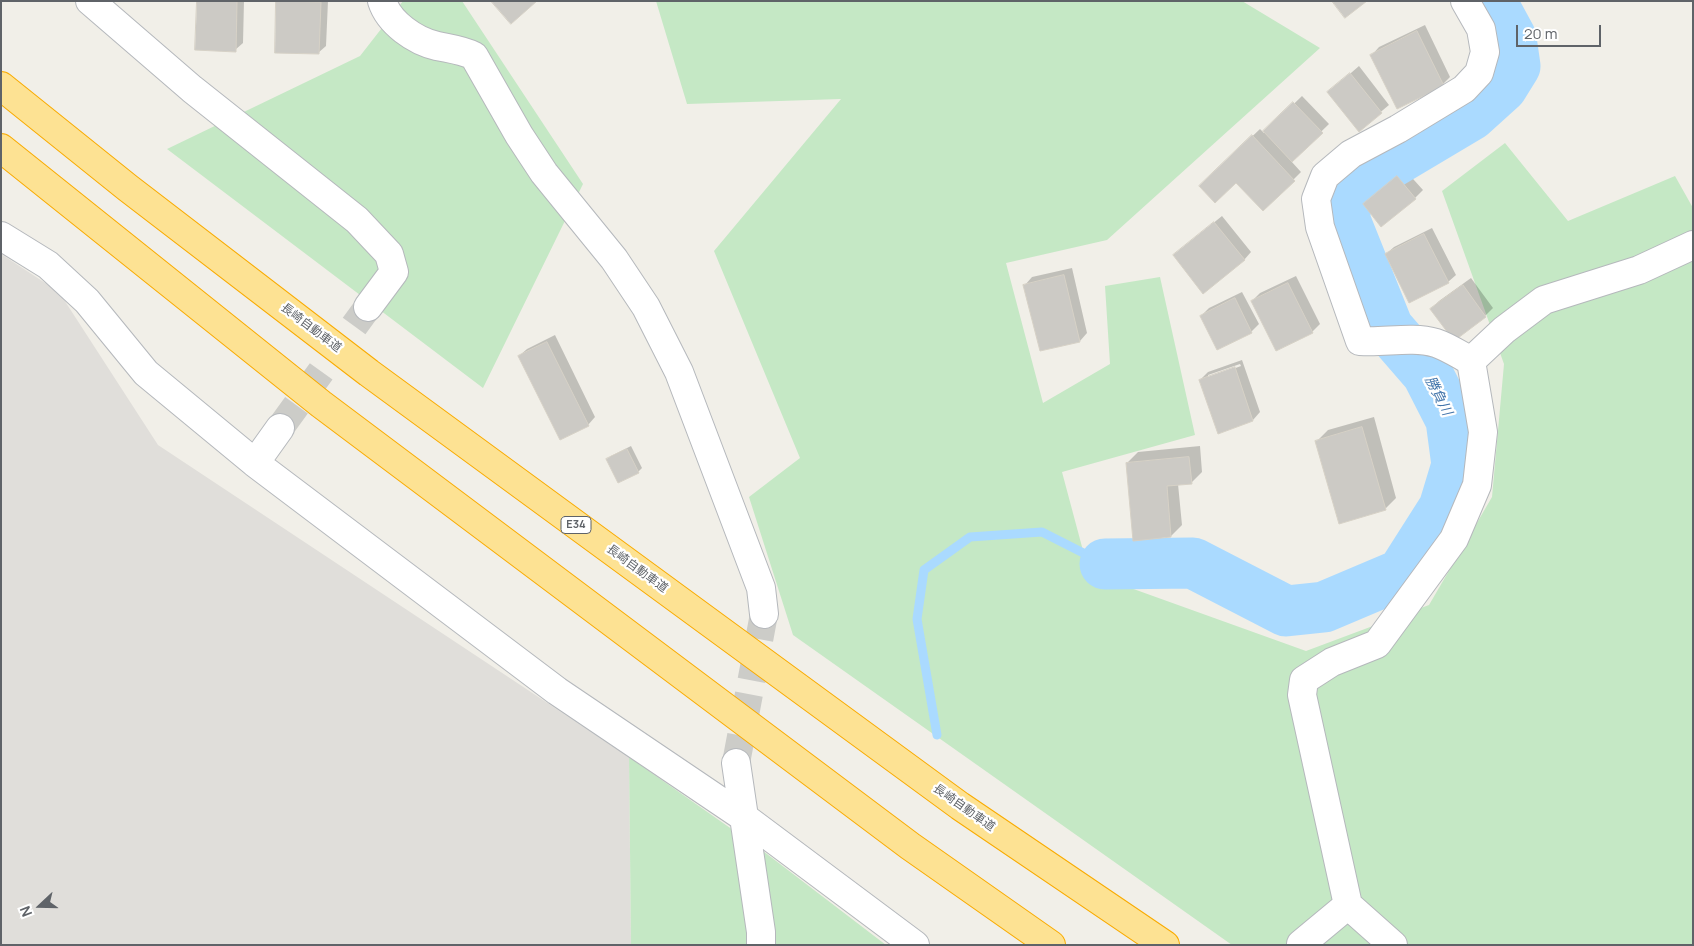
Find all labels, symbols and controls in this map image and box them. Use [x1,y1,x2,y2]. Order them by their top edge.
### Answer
scale bar [1519,15,1604,47]
text: 20 m [1524,23,1557,44]
street label: 長崎自動車道 [278,301,344,355]
water label: 勝負川 [1421,373,1455,419]
road number: E34 [561,516,591,534]
street label: 長崎自動車道 [604,542,670,596]
street label: 長崎自動車道 [930,781,998,835]
north arrow [15,881,65,931]
text: N [15,903,36,920]

